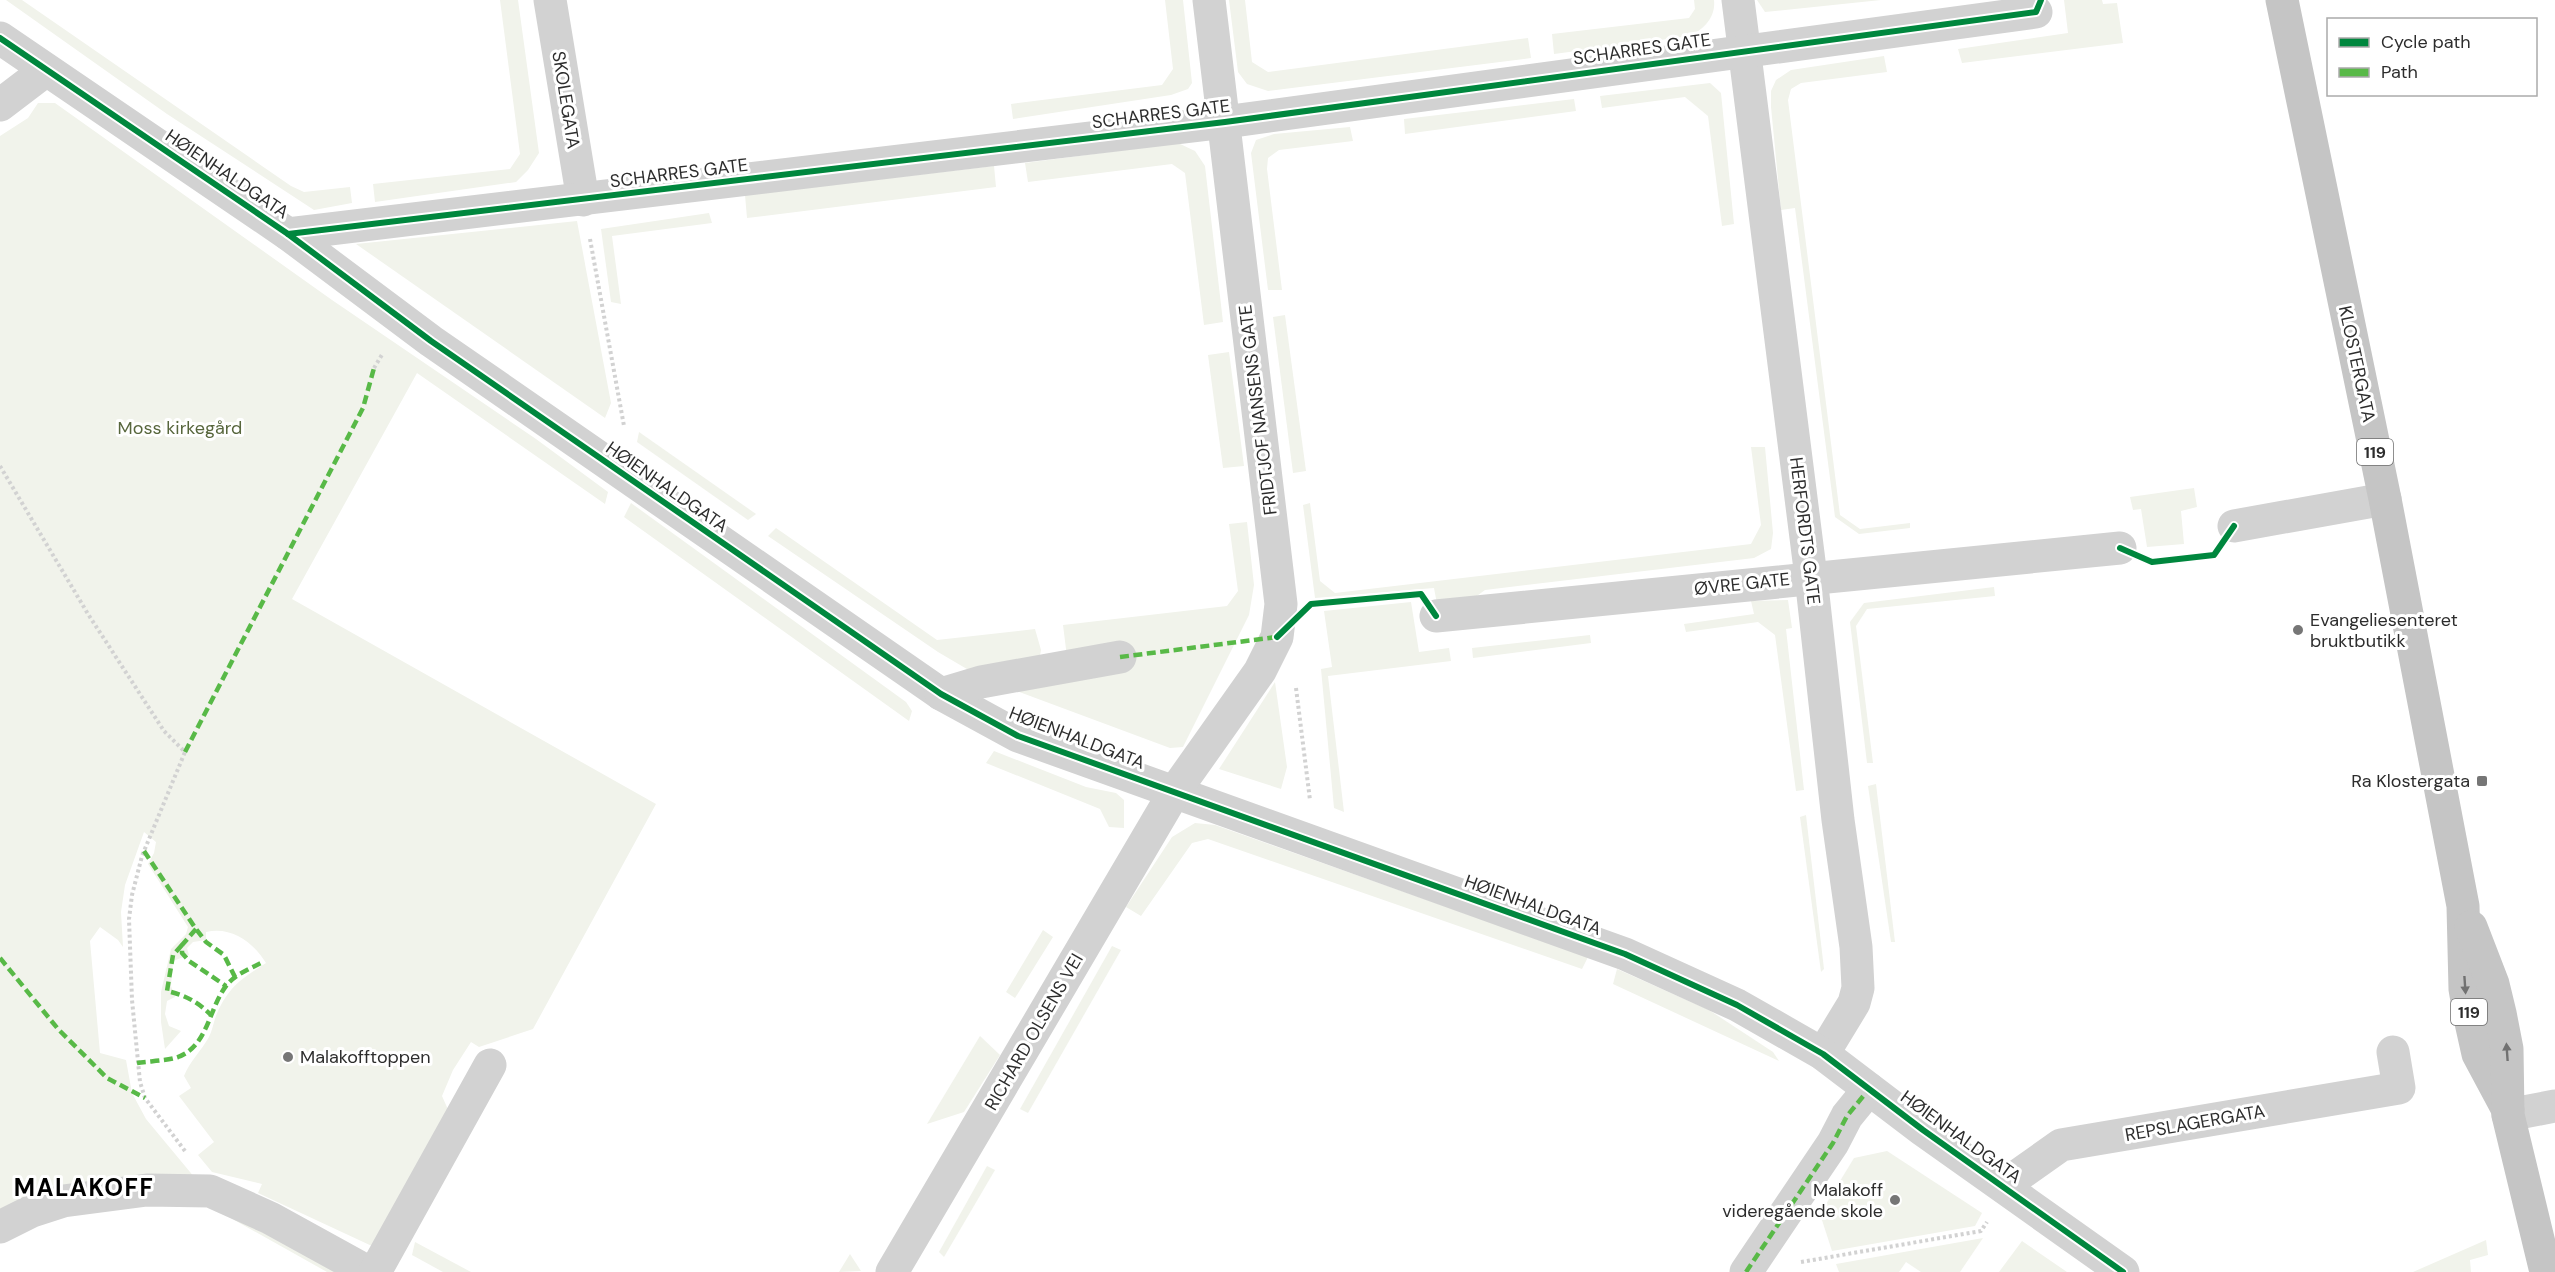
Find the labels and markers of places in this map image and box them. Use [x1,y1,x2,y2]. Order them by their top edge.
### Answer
place label: Evangeliesenteret bruktbutikk [2310,608,2458,653]
marker: Evangeliesenteret bruktbutikk [2291,623,2305,637]
place label: Ra Klostergata [2351,769,2470,793]
marker: Ra Klostergata [2475,774,2489,788]
place label: Malakofftoppen [300,1045,431,1069]
marker: Malakofftoppen [281,1050,295,1064]
place label: Malakoff videregående skole [1722,1178,1883,1223]
marker: Malakoff videregående skole [1888,1193,1902,1207]

